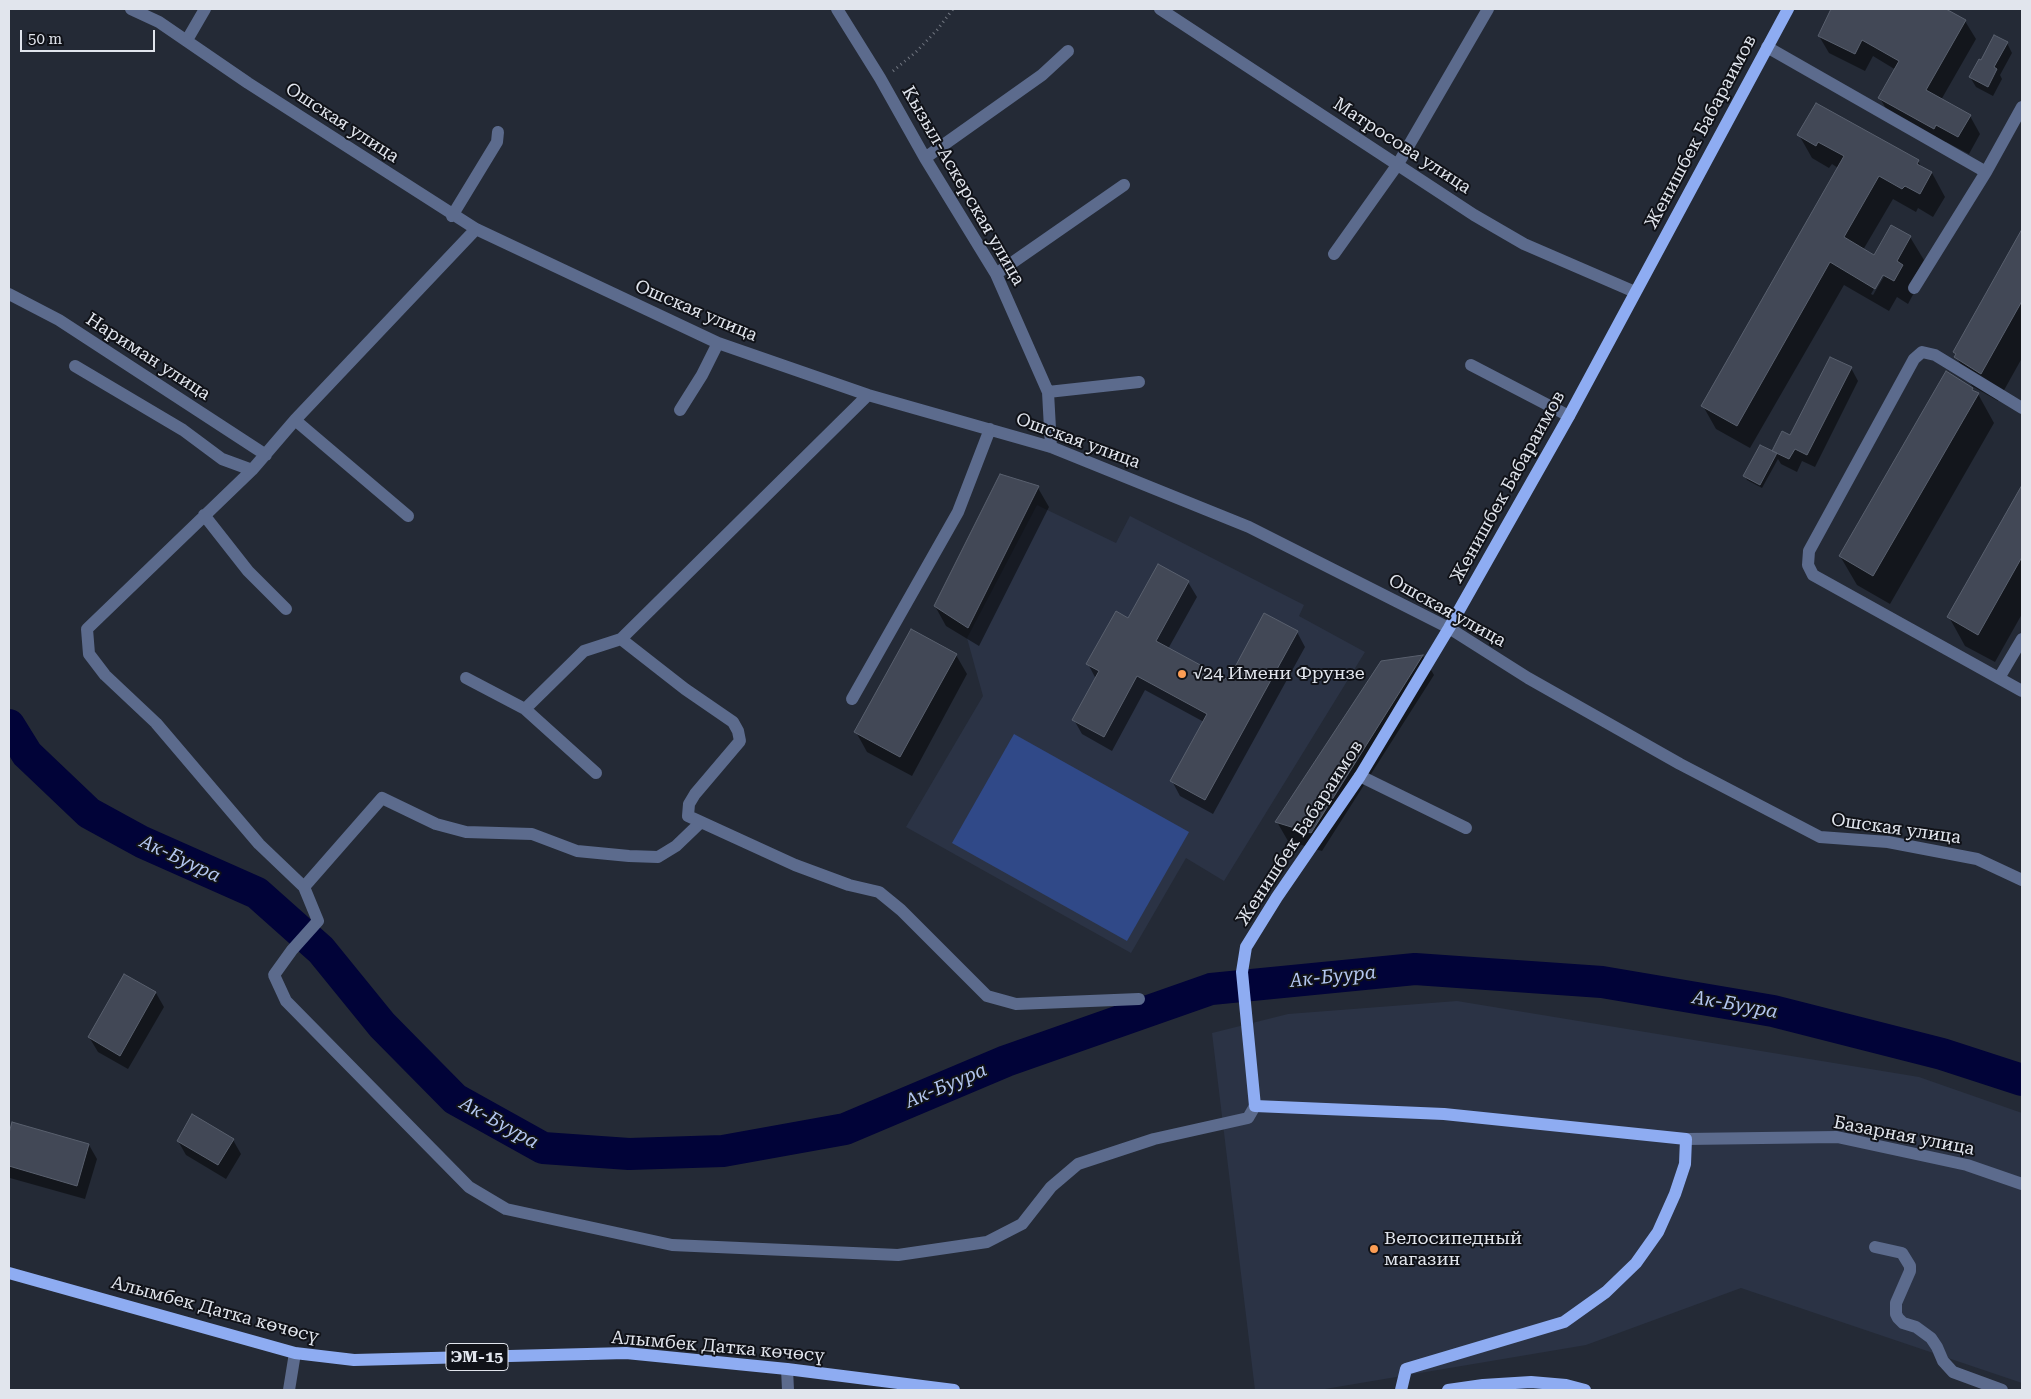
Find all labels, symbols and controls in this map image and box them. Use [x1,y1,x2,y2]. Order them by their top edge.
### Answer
scale bar [22,20,158,52]
text: 50 m [28,30,62,48]
street label: Женишбек Бабараимов [1641,31,1761,233]
street label: Ошская улица [281,78,403,168]
street label: Кызыл-Аскерская улица [897,83,1029,289]
street label: Матросова улица [1329,93,1475,199]
street label: Ошская улица [631,275,761,347]
street label: Нариман улица [82,309,214,405]
street label: Женишбек Бабараимов [1446,387,1570,587]
street label: Ошская улица [1013,408,1143,474]
street label: Ошская улица [1384,570,1510,652]
place label: √24 Имени Фрунзе [1192,663,1365,685]
marker: √24 Имени Фрунзе [1176,668,1188,680]
street label: Женишбек Бабараимов [1232,736,1368,930]
street label: Ошская улица [1830,809,1962,849]
water label: Ак-Буура [136,830,224,888]
water label: Ак-Буура [1289,961,1377,993]
water label: Ак-Буура [1690,986,1780,1024]
water label: Ак-Буура [902,1059,990,1113]
water label: Ак-Буура [456,1092,542,1154]
street label: Базарная улица [1832,1112,1976,1160]
place label: Велосипедный магазин [1384,1228,1522,1270]
marker: Велосипедный магазин [1368,1243,1380,1255]
street label: Алымбек Датка көчөсү [109,1272,321,1348]
street label: Алымбек Датка көчөсү [611,1327,825,1367]
road number: ЭМ-15 [446,1344,508,1370]

